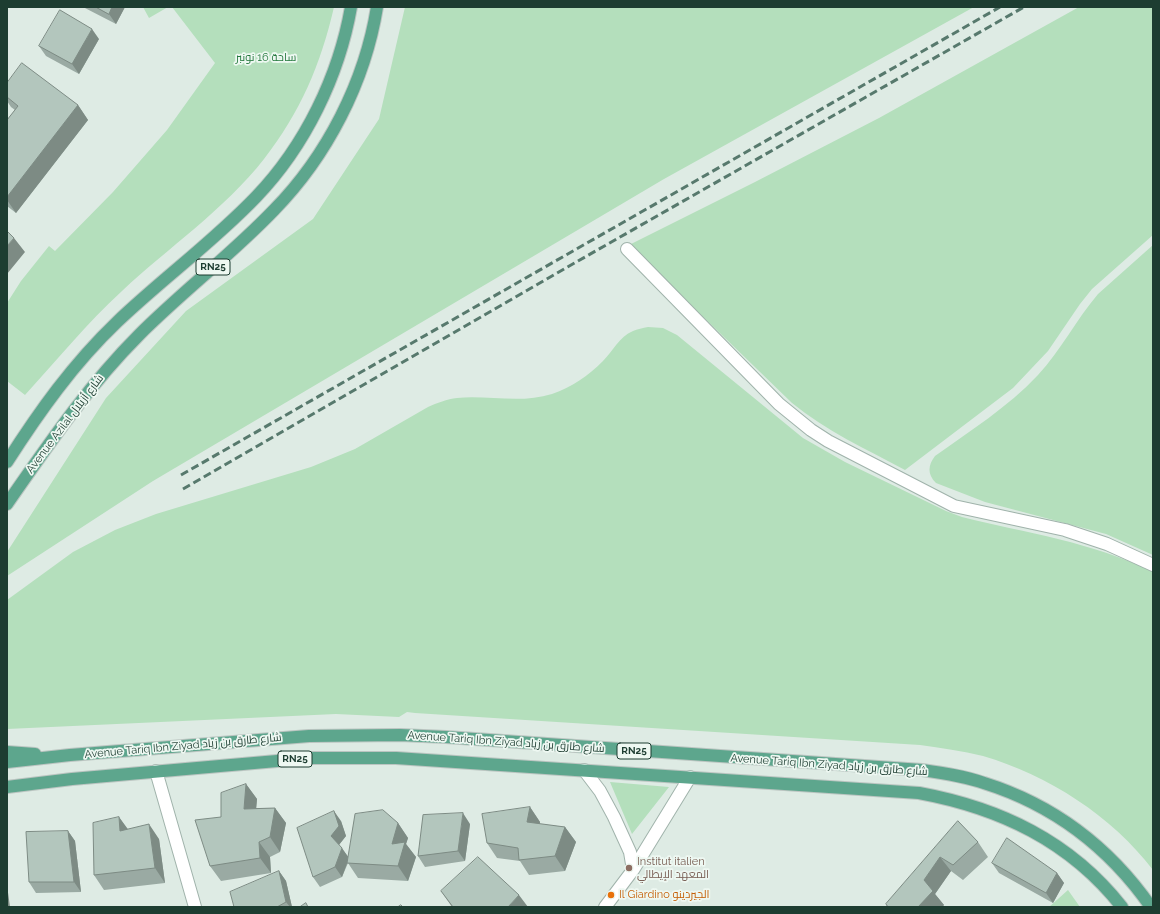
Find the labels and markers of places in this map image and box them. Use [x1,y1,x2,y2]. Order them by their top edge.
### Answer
place label: Institut italien المعهد الإيطالي [637,855,709,881]
marker: Institut italien المعهد الإيطالي [624,863,634,873]
place label: Il Giardino الجيردينو [619,888,709,902]
marker: Il Giardino الجيردينو [606,890,616,900]

